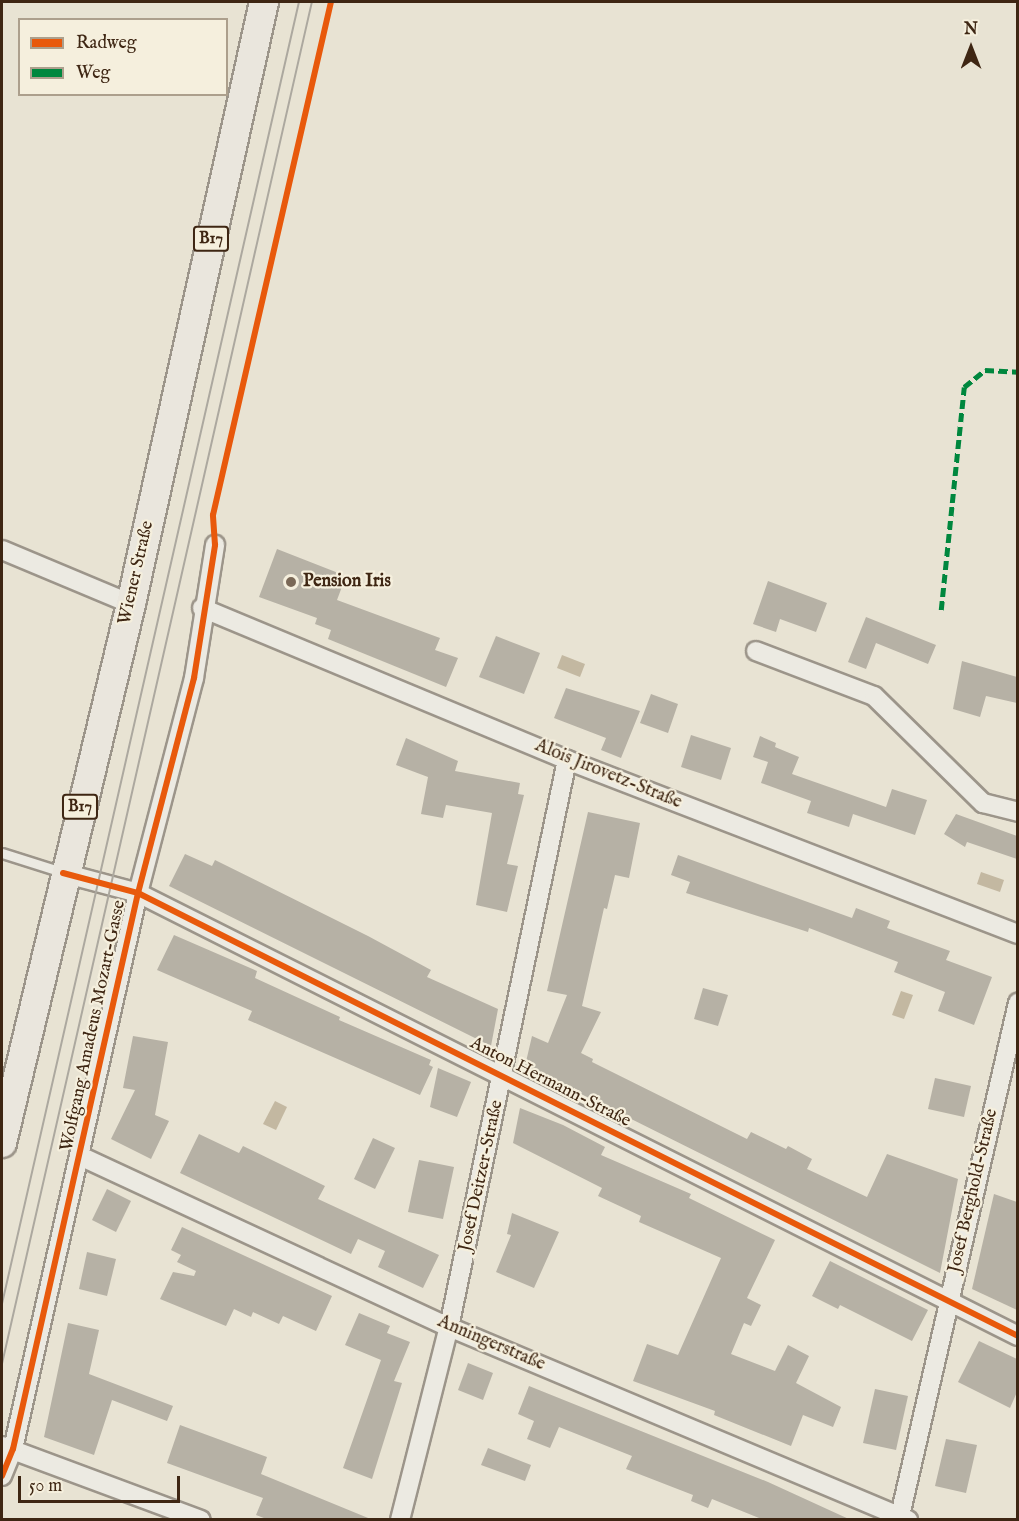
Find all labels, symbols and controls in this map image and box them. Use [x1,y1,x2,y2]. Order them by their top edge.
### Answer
legend [18,18,228,96]
north arrow [941,18,1001,78]
text: N [964,20,978,40]
text: Radweg [76,32,137,55]
text: Weg [76,62,110,85]
road number: B17 [192,226,230,252]
street label: Wiener Straße [115,519,159,627]
place label: Pension Iris [303,571,391,593]
marker: Pension Iris [284,575,298,589]
street label: Alois Jirovetz-Straße [532,736,684,814]
road number: B17 [60,794,100,820]
street label: Wolfgang Amadeus Mozart-Gasse [57,898,131,1154]
street label: Anton Hermann-Straße [466,1033,634,1133]
street label: Josef Deitzer-Straße [455,1098,509,1254]
street label: Josef Berghold-Straße [945,1107,1003,1275]
street label: Anningerstraße [434,1312,548,1376]
scale bar [21,1464,183,1502]
text: 50 m [29,1475,62,1498]

